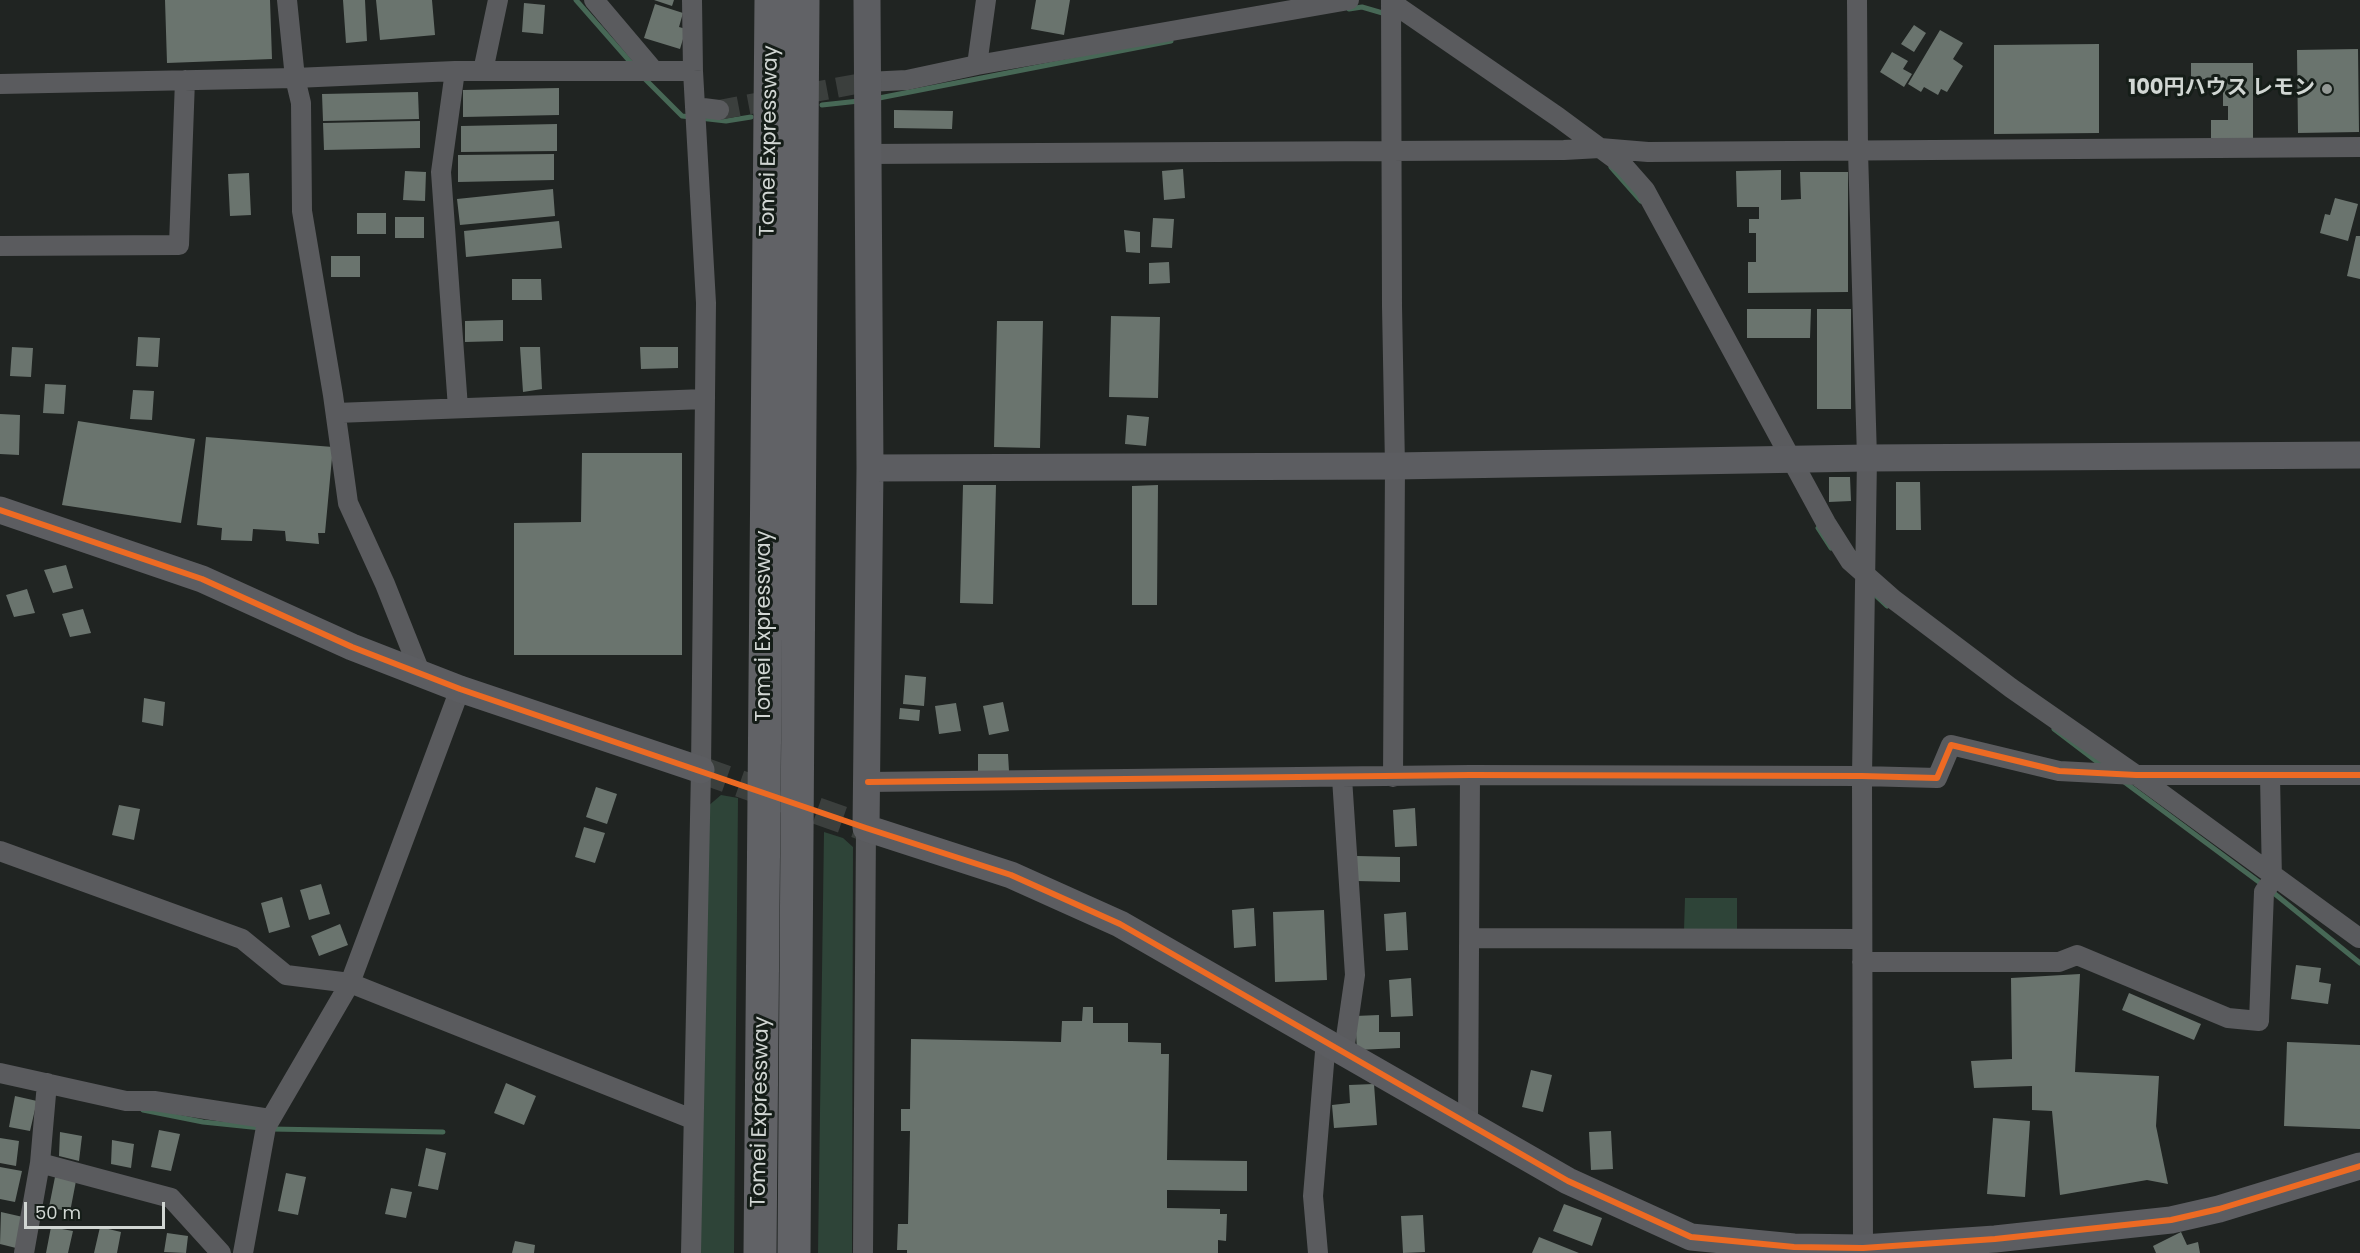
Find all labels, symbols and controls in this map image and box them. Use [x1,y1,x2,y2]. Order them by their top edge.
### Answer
street label: Tomei Expressway [756,45,784,237]
place label: 100円ハウス レモン [2128,76,2315,102]
marker: 100円ハウス レモン [2320,82,2334,96]
street label: Tomei Expressway [752,530,778,722]
street label: Tomei Expressway [747,1016,775,1208]
scale bar [27,1190,168,1228]
text: 50 m [35,1200,81,1225]

